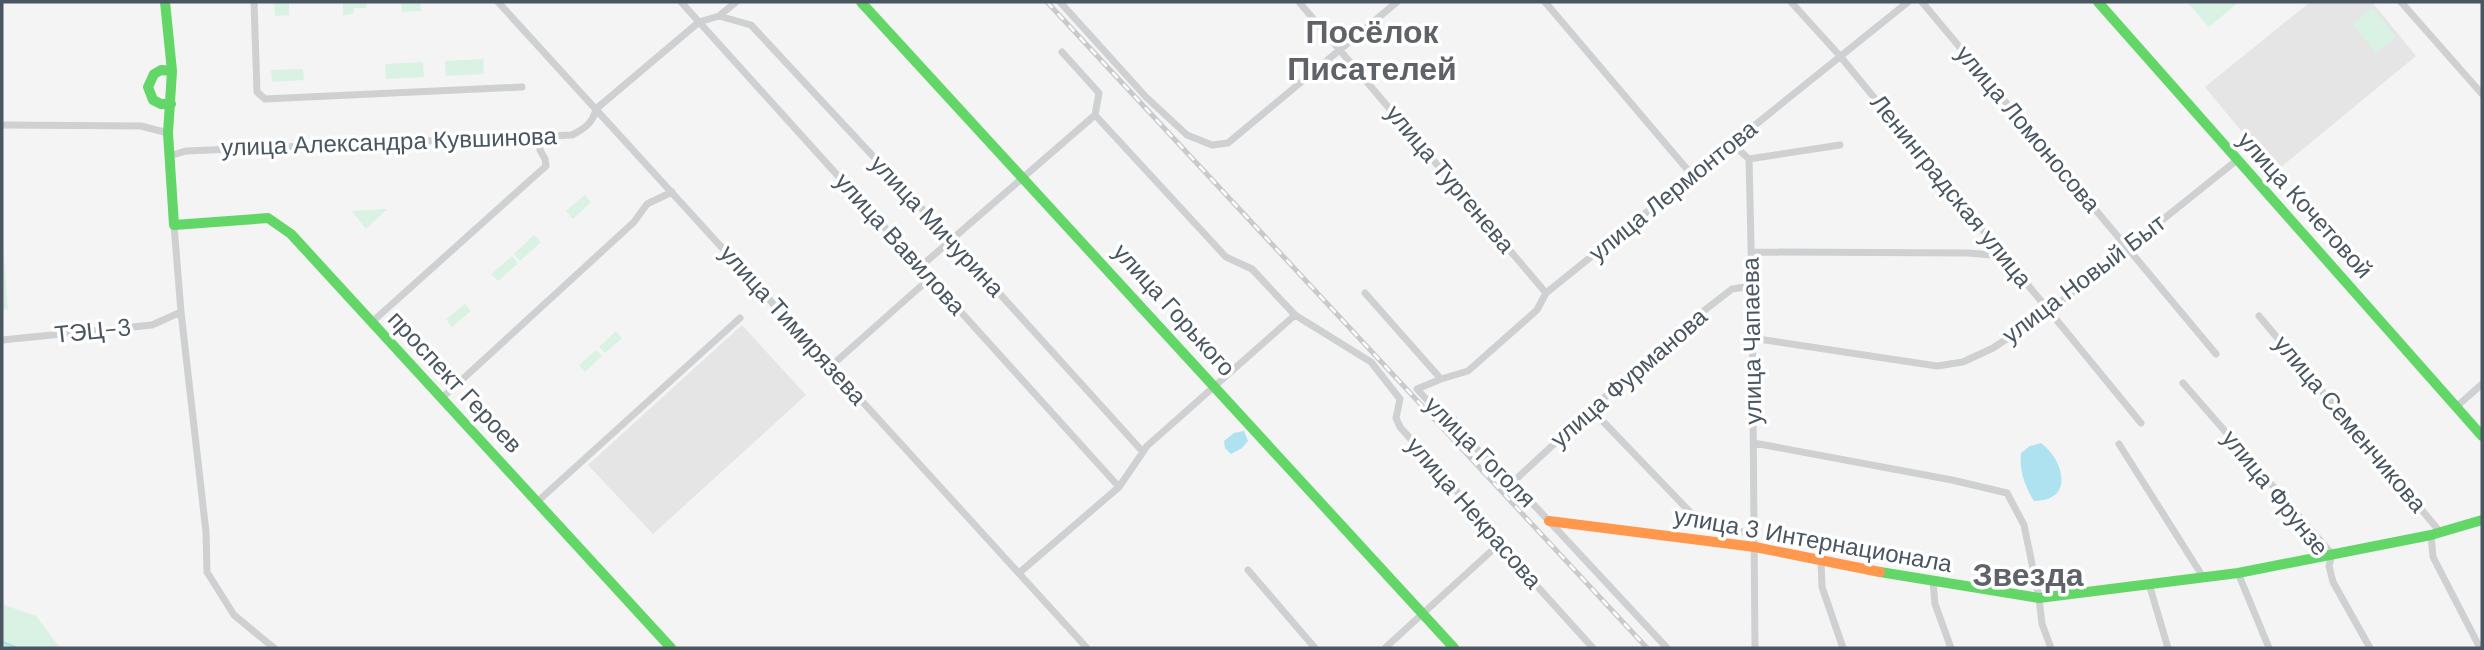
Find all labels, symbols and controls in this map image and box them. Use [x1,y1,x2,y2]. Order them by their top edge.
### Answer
district label: Посёлок Писателей [1287,11,1457,90]
street label: улица Ломоносова [1949,39,2108,219]
street label: Ленинградская улица [1864,88,2039,294]
street label: улица Тургенева [1379,98,1522,260]
street label: улица Лермонтова [1582,113,1764,268]
street label: улица Александра Кувшинова [221,120,558,163]
street label: улица Кочетовой [2231,125,2380,285]
street label: улица Мичурина [864,148,1012,304]
street label: улица Вавилова [828,166,973,322]
street label: улица Новый Быт [1996,207,2172,350]
street label: улица Горького [1106,237,1242,383]
street label: улица Тимирязева [713,238,874,412]
street label: улица Чапаева [1735,256,1768,425]
street label: улица Фурманова [1544,301,1714,454]
street label: проспект Героев [381,304,529,459]
street label: ТЭЦ-3 [53,311,133,350]
street label: улица Семенчикова [2267,329,2434,519]
street label: улица Гоголя [1418,389,1543,514]
street label: улица Фрунзе [2215,423,2336,562]
street label: улица Некрасова [1400,430,1549,596]
street label: улица 3 Интернационала [1672,500,1955,579]
district label: Звезда [1972,554,2084,596]

